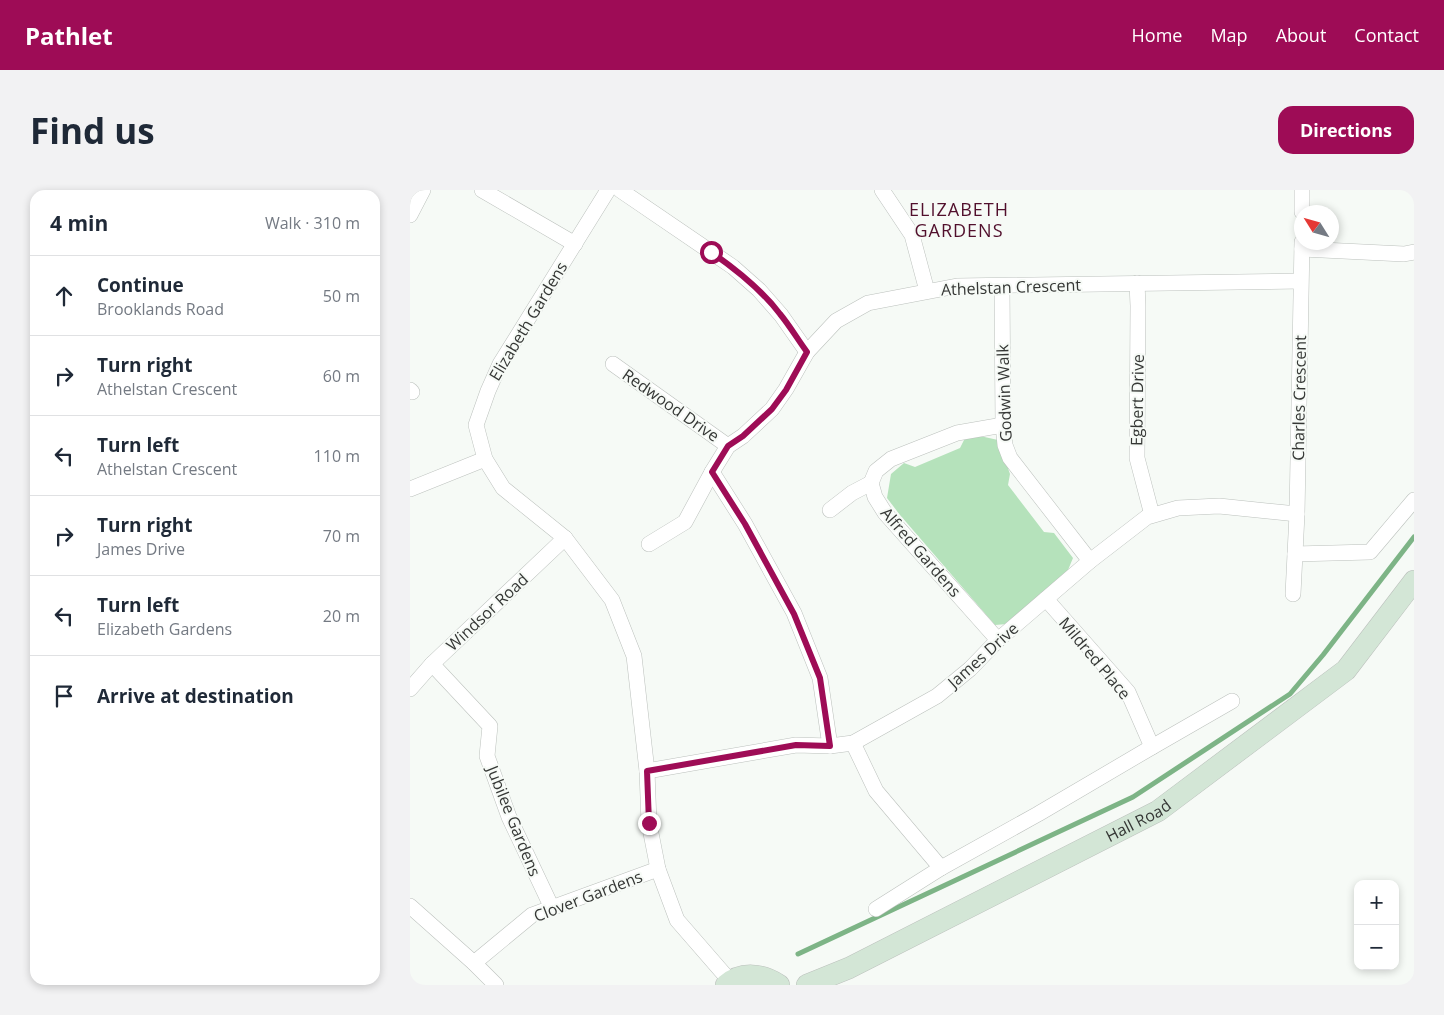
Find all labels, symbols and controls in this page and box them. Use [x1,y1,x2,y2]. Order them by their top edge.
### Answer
text: Pathlet [25,19,113,52]
text: Home [1132,23,1182,47]
text: Map [1210,23,1248,47]
text: About [1276,23,1326,47]
text: Contact [1354,23,1419,47]
button: Directions [1278,106,1414,154]
text: Find us [30,107,155,154]
district label: ELIZABETH GARDENS [909,197,1009,242]
north arrow [1294,205,1339,250]
text: 4 min [50,209,108,237]
text: Walk · 310 m [265,212,360,234]
route start [700,241,723,264]
street label: Elizabeth Gardens [484,257,572,385]
text: Continue [97,272,184,298]
street label: Athelstan Crescent [941,274,1082,300]
icon: ahead [50,282,78,310]
text: 50 m [323,285,360,307]
text: Brooklands Road [97,298,224,320]
street label: Charles Crescent [1287,335,1311,461]
street label: Godwin Walk [991,343,1017,442]
text: Turn right [97,352,192,378]
street label: Egbert Drive [1125,354,1149,446]
icon: right [50,362,78,390]
street label: Redwood Drive [618,363,724,447]
text: 60 m [323,365,360,387]
text: Athelstan Crescent [97,378,237,400]
text: Turn left [97,432,179,458]
icon: left [50,442,78,470]
text: 110 m [314,445,360,467]
text: Athelstan Crescent [97,458,237,480]
street label: Alfred Gardens [876,502,966,602]
text: Turn right [97,512,192,538]
icon: right [50,522,78,550]
text: 70 m [323,525,360,547]
text: James Drive [97,538,185,560]
street label: Windsor Road [441,568,533,656]
text: Turn left [97,592,179,618]
icon: left [50,602,78,630]
text: 20 m [323,605,360,627]
street label: Mildred Place [1054,612,1136,704]
street label: James Drive [941,617,1023,694]
text: Elizabeth Gardens [97,618,232,640]
icon: arrive [50,682,78,710]
text: Arrive at destination [97,683,294,709]
street label: Jubilee Gardens [481,761,546,880]
street label: Hall Road [1102,794,1176,847]
route end [638,812,661,835]
street label: Clover Gardens [531,865,645,927]
map controls [1354,880,1399,970]
button: + [1354,880,1399,925]
button: − [1354,925,1399,970]

